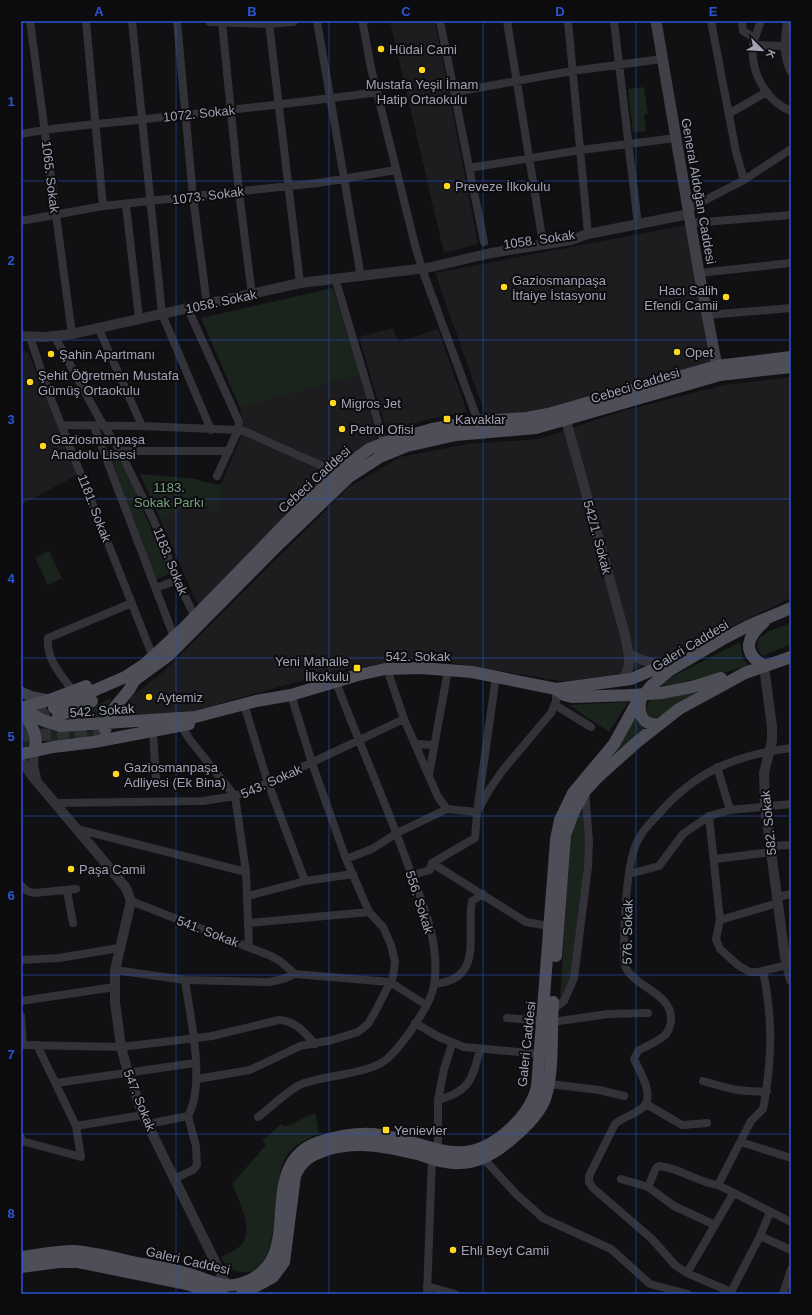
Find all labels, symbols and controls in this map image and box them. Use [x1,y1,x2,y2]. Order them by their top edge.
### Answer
text: A [94,4,104,19]
text: B [247,4,257,19]
text: C [401,4,411,19]
text: D [555,4,565,19]
text: E [709,4,718,19]
north arrow [742,30,782,70]
place label: Hüdai Cami [389,42,457,57]
marker: Hüdai Cami [376,44,386,54]
text: K [764,48,778,60]
marker: Mustafa Yeşil İmam Hatip Ortaokulu [417,65,427,75]
place label: Mustafa Yeşil İmam Hatip Ortaokulu [366,77,478,107]
text: 1 [7,94,15,109]
street label: 1072. Sokak [162,102,236,125]
street label: General Aldoğan Caddesi [678,117,719,265]
street label: 1065. Sokak [39,140,62,214]
place label: Preveze İlkokulu [455,179,550,194]
marker: Preveze İlkokulu [442,181,452,191]
street label: 1073. Sokak [171,184,245,207]
street label: 1058. Sokak [502,227,576,252]
text: 2 [7,253,15,268]
place label: Gaziosmanpaşa İtfaiye İstasyonu [512,273,607,303]
marker: Gaziosmanpaşa İtfaiye İstasyonu [499,282,509,292]
place label: Hacı Salih Efendi Camii [644,283,718,313]
street label: 1058. Sokak [184,287,258,316]
marker: Hacı Salih Efendi Camii [721,292,731,302]
place label: Opet [685,345,714,360]
place label: Şahin Apartmanı [59,347,155,362]
marker: Opet [672,347,682,357]
marker: Şahin Apartmanı [46,349,56,359]
street label: Cebeci Caddesi [589,365,681,406]
place label: Şehit Öğretmen Mustafa Gümüş Ortaokulu [38,368,180,398]
marker: Şehit Öğretmen Mustafa Gümüş Ortaokulu [25,377,35,387]
place label: Migros Jet [341,396,401,411]
marker: Migros Jet [328,398,338,408]
text: 3 [7,412,15,427]
place label: Kavaklar [455,412,506,427]
marker: Kavaklar [442,414,452,424]
place label: Petrol Ofisi [350,422,414,437]
marker: Petrol Ofisi [337,424,347,434]
place label: Gaziosmanpaşa Anadolu Lisesi [51,432,146,462]
marker: Gaziosmanpaşa Anadolu Lisesi [38,441,48,451]
street label: Cebeci Caddesi [275,443,354,516]
street label: 1181. Sokak [75,472,114,545]
park label: 1183. Sokak Parkı [134,480,204,510]
street label: 542/1. Sokak [580,499,615,576]
street label: 1183. Sokak [150,525,191,598]
text: 4 [7,571,15,586]
street label: Galeri Caddesi [650,617,731,674]
street label: 542. Sokak [385,649,451,664]
place label: Yeni Mahalle İlkokulu [275,654,349,684]
marker: Yeni Mahalle İlkokulu [352,663,362,673]
place label: Aytemiz [157,690,203,705]
marker: Aytemiz [144,692,154,702]
street label: 542. Sokak [69,701,135,720]
text: 5 [7,729,15,744]
place label: Gaziosmanpaşa Adliyesi (Ek Bina) [124,760,226,790]
street label: 543. Sokak [238,761,304,802]
marker: Gaziosmanpaşa Adliyesi (Ek Bina) [111,769,121,779]
street label: 582. Sokak [758,789,779,856]
place label: Paşa Camii [79,862,146,877]
marker: Paşa Camii [66,864,76,874]
street label: 556. Sokak [402,869,437,936]
text: 6 [7,888,15,903]
street label: 576. Sokak [619,899,636,965]
street label: 541. Sokak [175,913,241,950]
street label: Galeri Caddesi [515,1000,538,1088]
text: 7 [7,1047,15,1062]
street label: 547. Sokak [120,1067,159,1134]
place label: Yenievler [394,1123,448,1138]
marker: Yenievler [381,1125,391,1135]
text: 8 [7,1206,15,1221]
place label: Ehli Beyt Camii [461,1243,549,1258]
street label: Galeri Caddesi [144,1244,232,1277]
marker: Ehli Beyt Camii [448,1245,458,1255]

